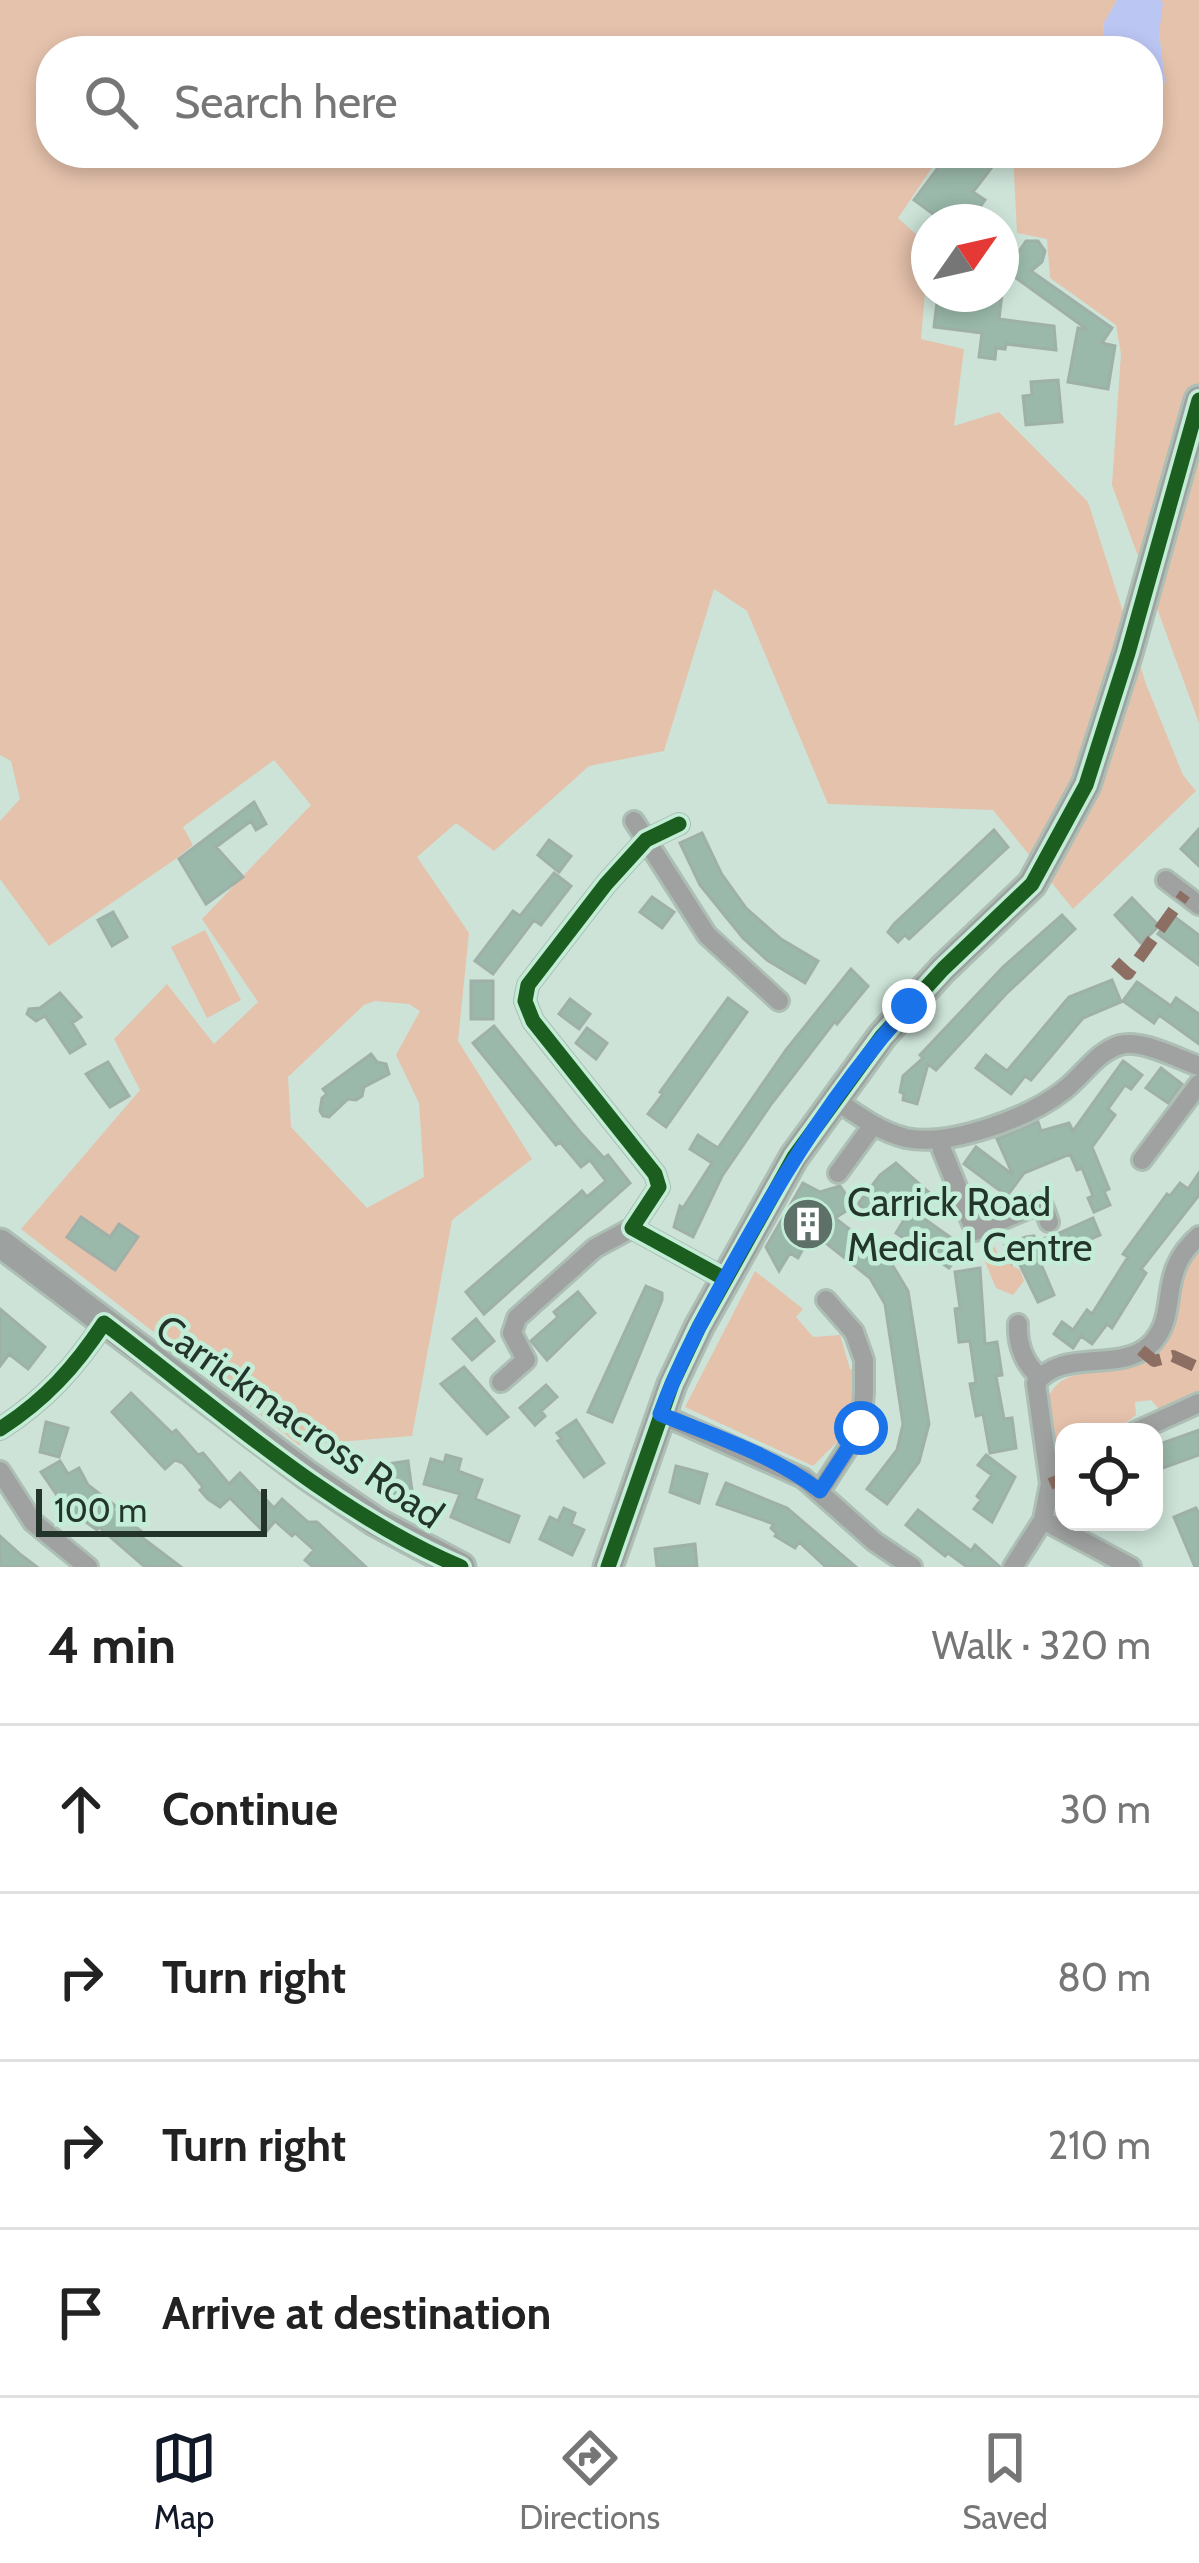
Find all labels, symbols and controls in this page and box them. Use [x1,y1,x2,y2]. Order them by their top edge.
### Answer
search box [36,36,1163,168]
icon: search [78,69,144,135]
text: Search here [174,75,398,129]
north arrow [911,204,1019,312]
route end [882,979,936,1033]
place label: Carrick Road Medical Centre [847,1178,1092,1271]
building icon: Carrick Road Medical Centre [780,1196,836,1252]
street label: Carrickmacross Road [147,1304,453,1538]
route start [834,1401,888,1455]
map controls [1055,1423,1163,1531]
button: locate [1055,1423,1163,1531]
scale bar [36,1483,267,1536]
text: 100 m [54,1490,147,1530]
text: 4 min [48,1614,176,1676]
text: Walk · 320 m [932,1621,1151,1669]
icon: ahead [48,1776,114,1842]
text: Continue [162,1782,338,1836]
text: 30 m [1060,1785,1151,1833]
icon: right [48,1944,114,2010]
text: Turn right [162,1950,346,2004]
text: 80 m [1057,1953,1151,2001]
icon: right [48,2112,114,2178]
text: Turn right [162,2118,346,2172]
text: 210 m [1048,2121,1151,2169]
icon: arrive [48,2280,114,2346]
text: Arrive at destination [162,2286,551,2340]
tab: Map [151,2425,217,2537]
tab: Directions [519,2425,660,2537]
tab: Saved [962,2425,1048,2537]

